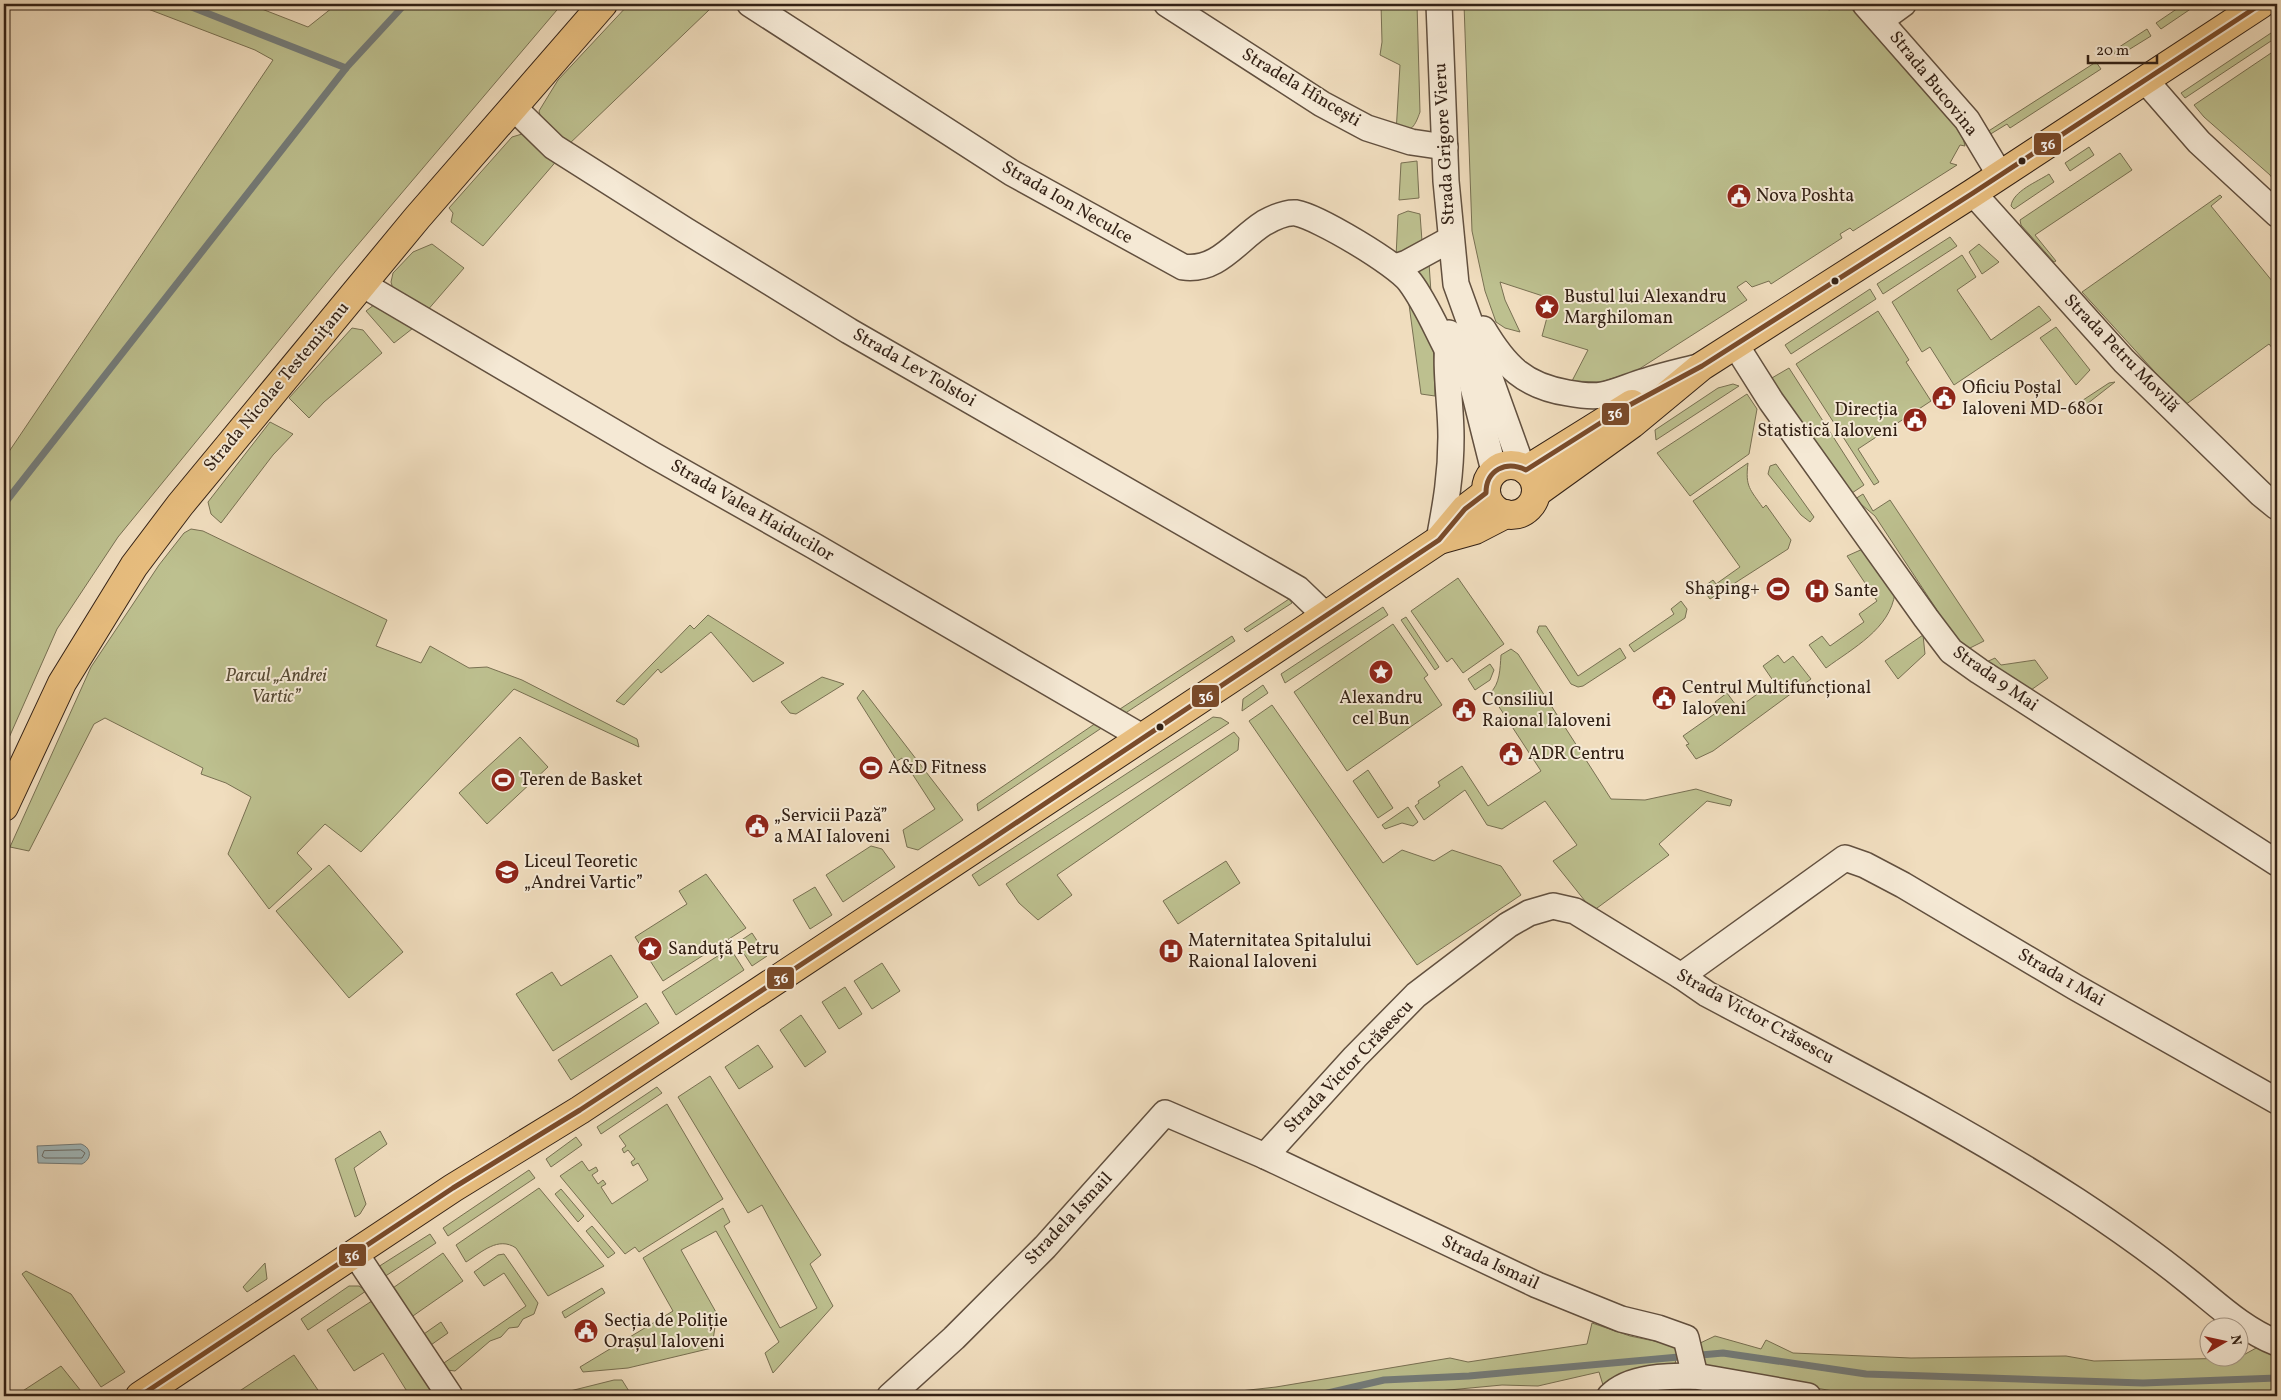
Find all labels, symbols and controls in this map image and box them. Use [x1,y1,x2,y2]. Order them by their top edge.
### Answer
street label: Strada Bucovina [1883,26,1983,142]
scale bar [2088,32,2157,64]
text: 20 m [2096,41,2129,62]
street label: Stradela Hîncești [1237,42,1365,134]
street label: Strada Grigore Vieru [1428,62,1462,226]
line badge: 36 [2033,132,2062,156]
text: 36 [2041,136,2056,155]
street label: Strada Ion Neculce [997,155,1137,251]
unlabelled marker [2017,156,2027,166]
public building icon: Nova Poshta [1726,183,1752,209]
place label: Nova Poshta [1756,184,1854,209]
unlabelled marker [1830,276,1840,286]
place label: Bustul lui Alexandru Marghiloman [1564,285,1727,331]
street label: Strada Petru Movilă [2058,289,2184,419]
place icon: Bustul lui Alexandru Marghiloman [1534,294,1560,320]
street label: Strada Nicolae Testemițanu [198,296,356,478]
street label: Strada Lev Tolstoi [848,322,980,414]
place label: Oficiu Poștal Ialoveni MD-6801 [1962,376,2104,422]
public building icon: Oficiu Poștal Ialoveni MD-6801 [1931,385,1957,411]
place label: Direcția Statistică Ialoveni [1757,398,1898,444]
line badge: 36 [1601,402,1630,426]
text: 36 [1608,405,1623,424]
public building icon: Direcția Statistică Ialoveni [1902,407,1928,433]
street label: Strada Valea Haiducilor [666,454,839,568]
sports icon: Shaping+ [1765,576,1791,602]
place label: Shaping+ [1685,577,1760,602]
hospital icon: Sante [1804,578,1830,604]
place label: Sante [1834,579,1878,604]
street label: Strada 9 Mai [1947,640,2043,718]
place icon: Alexandru cel Bun [1368,659,1394,685]
park label: Parcul „Andrei Vartic” [225,664,327,710]
place label: Centrul Multifuncțional Ialoveni [1682,676,1871,722]
line badge: 36 [1191,684,1220,708]
public building icon: Centrul Multifuncțional Ialoveni [1651,685,1677,711]
place label: Alexandru cel Bun [1339,686,1423,732]
text: 36 [1199,688,1214,707]
place label: Consiliul Raional Ialoveni [1482,688,1611,734]
public building icon: Consiliul Raional Ialoveni [1451,697,1477,723]
unlabelled marker [1155,722,1165,732]
public building icon: ADR Centru [1498,741,1524,767]
place label: ADR Centru [1528,742,1625,767]
sports icon: A&D Fitness [858,755,884,781]
place label: A&D Fitness [888,756,987,781]
sports icon: Teren de Basket [490,767,516,793]
place label: Teren de Basket [520,768,643,793]
place label: „Servicii Pază” a MAI Ialoveni [774,804,890,850]
public building icon: „Servicii Pază” a MAI Ialoveni [744,813,770,839]
place label: Liceul Teoretic „Andrei Vartic” [524,850,643,896]
school or university icon: Liceul Teoretic „Andrei Vartic” [494,859,520,885]
place label: Maternitatea Spitalului Raional Ialoveni [1188,929,1372,975]
place icon: Sanduță Petru [637,936,663,962]
place label: Sanduță Petru [668,937,779,962]
hospital icon: Maternitatea Spitalului Raional Ialoveni [1158,938,1184,964]
street label: Strada 1 Mai [2013,943,2109,1013]
street label: Strada Victor Crăsescu [1671,963,1839,1071]
line badge: 36 [766,966,795,990]
text: 36 [774,970,789,989]
street label: Strada Victor Crăsescu [1278,995,1420,1139]
street label: Stradela Ismail [1019,1167,1119,1271]
street label: Strada Ismail [1437,1229,1543,1297]
line badge: 36 [338,1243,367,1267]
text: 36 [345,1247,360,1266]
place label: Secția de Poliție Orașul Ialoveni [604,1309,728,1355]
public building icon: Secția de Poliție Orașul Ialoveni [573,1318,599,1344]
north arrow [2198,1318,2248,1368]
text: N [2225,1334,2246,1347]

